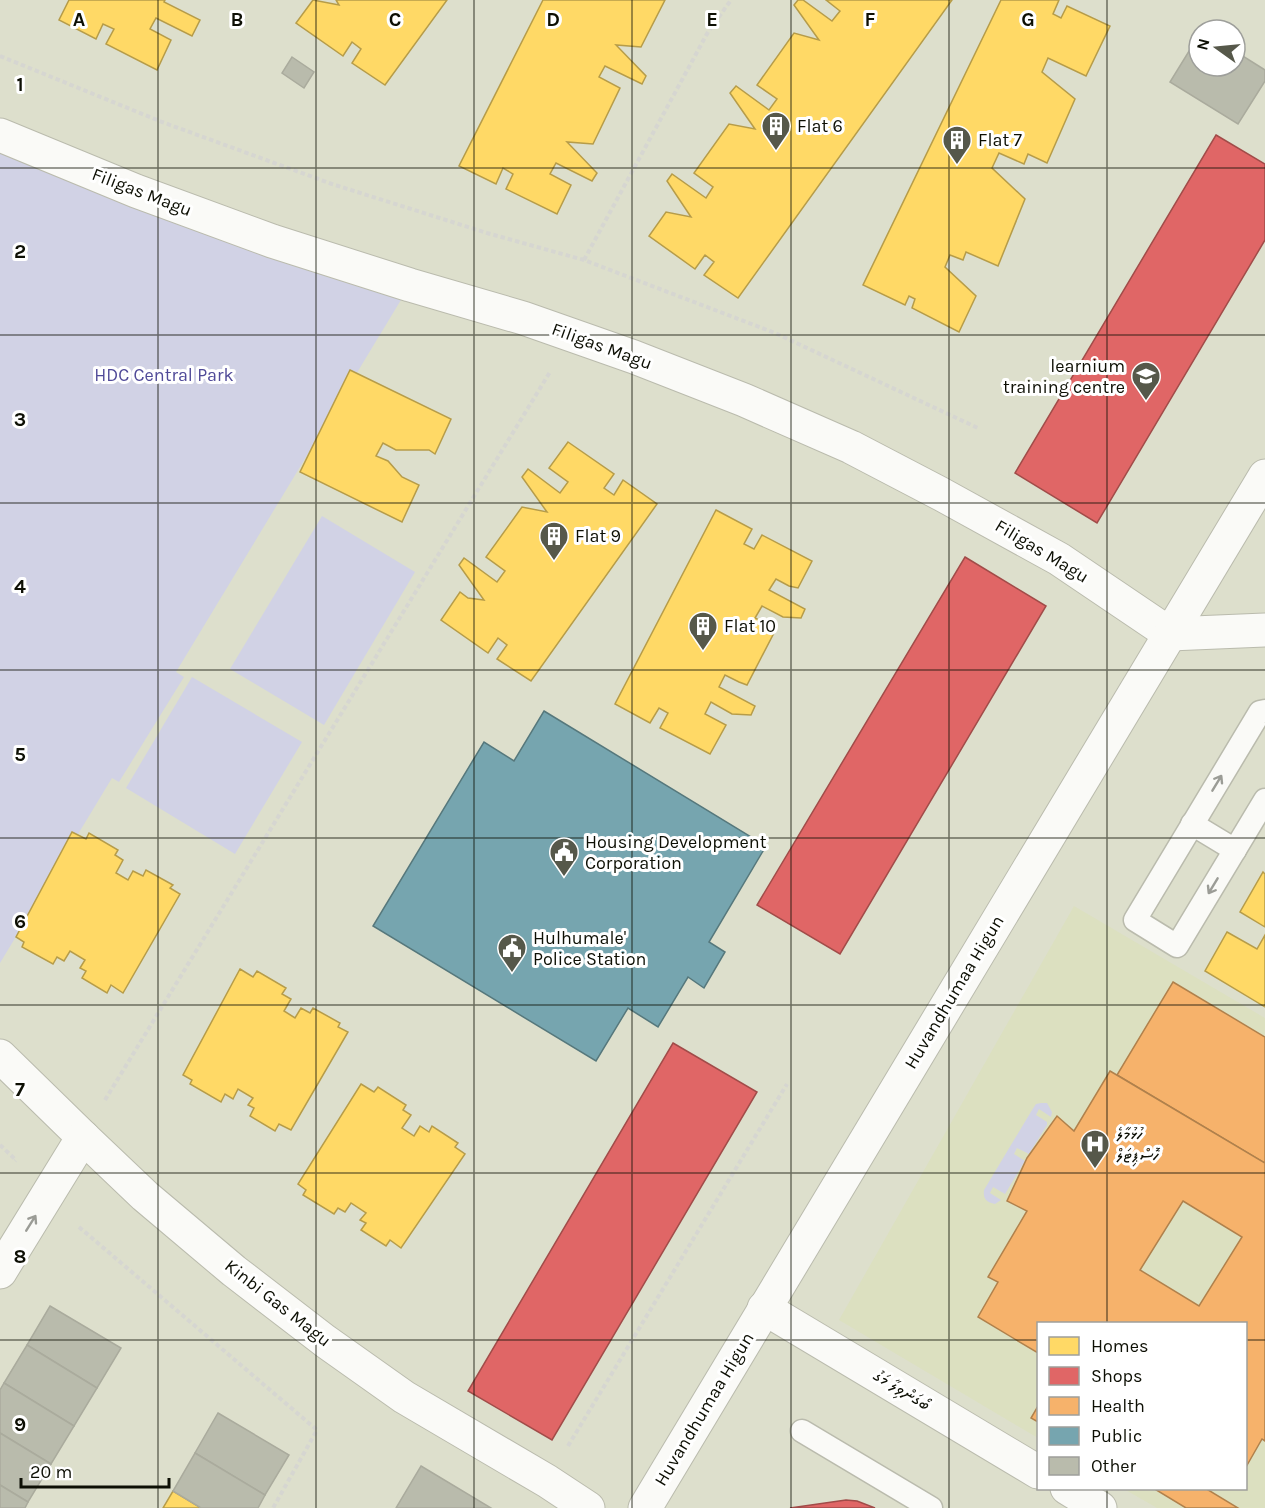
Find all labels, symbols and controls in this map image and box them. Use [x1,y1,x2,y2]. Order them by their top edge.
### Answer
text: A [73,8,86,31]
text: B [231,8,243,31]
text: C [389,8,401,31]
text: D [546,8,560,31]
text: E [706,8,718,31]
text: F [865,8,876,31]
text: G [1021,8,1035,31]
north arrow [1187,18,1247,78]
text: N [1192,36,1214,52]
text: 1 [16,73,24,96]
building icon: Flat 6 [760,110,792,152]
place label: Flat 6 [797,115,843,137]
building icon: Flat 7 [941,124,973,166]
place label: Flat 7 [978,129,1022,151]
street label: Filigas Magu [89,163,195,221]
text: 2 [14,240,26,263]
street label: Filigas Magu [549,318,655,374]
place label: learnium training centre [1003,355,1125,398]
school or university icon: learnium training centre [1130,360,1162,402]
park label: HDC Central Park [94,364,234,386]
text: 3 [14,408,26,431]
street label: Filigas Magu [991,514,1093,588]
building icon: Flat 9 [538,520,570,562]
place label: Flat 9 [575,525,621,547]
text: 4 [14,575,26,598]
building icon: Flat 10 [687,610,719,652]
place label: Flat 10 [724,615,776,637]
text: 5 [14,743,26,766]
one-way arrow [1211,775,1223,792]
place label: Housing Development Corporation [585,831,767,874]
public building icon: Housing Development Corporation [548,836,580,878]
one-way arrow [1207,877,1219,894]
text: 6 [14,910,26,933]
street label: Huvandhumaa Higun [899,911,1009,1073]
place label: Hulhumale' Police Station [533,927,646,970]
public building icon: Hulhumale' Police Station [496,932,528,974]
text: 7 [15,1078,25,1101]
place label: ހުޅުމާލެ ހޮސްޕިޓަލް [1116,1123,1161,1167]
hospital icon: ހުޅުމާލެ ހޮސްޕިޓަލް [1079,1128,1111,1170]
one-way arrow [25,1215,37,1232]
text: 8 [14,1245,26,1268]
street label: Kinbi Gas Magu [220,1255,336,1351]
legend [1037,1322,1247,1490]
street label: Huvandhumaa Higun [649,1328,759,1490]
text: Homes [1091,1335,1148,1357]
street label: ބޯގަންވިލާ މަގު [868,1364,935,1417]
text: Shops [1091,1365,1143,1387]
text: Health [1091,1395,1145,1417]
text: 9 [14,1413,26,1436]
text: Public [1091,1425,1142,1447]
scale bar [21,1451,170,1489]
text: Other [1091,1455,1136,1477]
text: 20 m [30,1461,72,1483]

